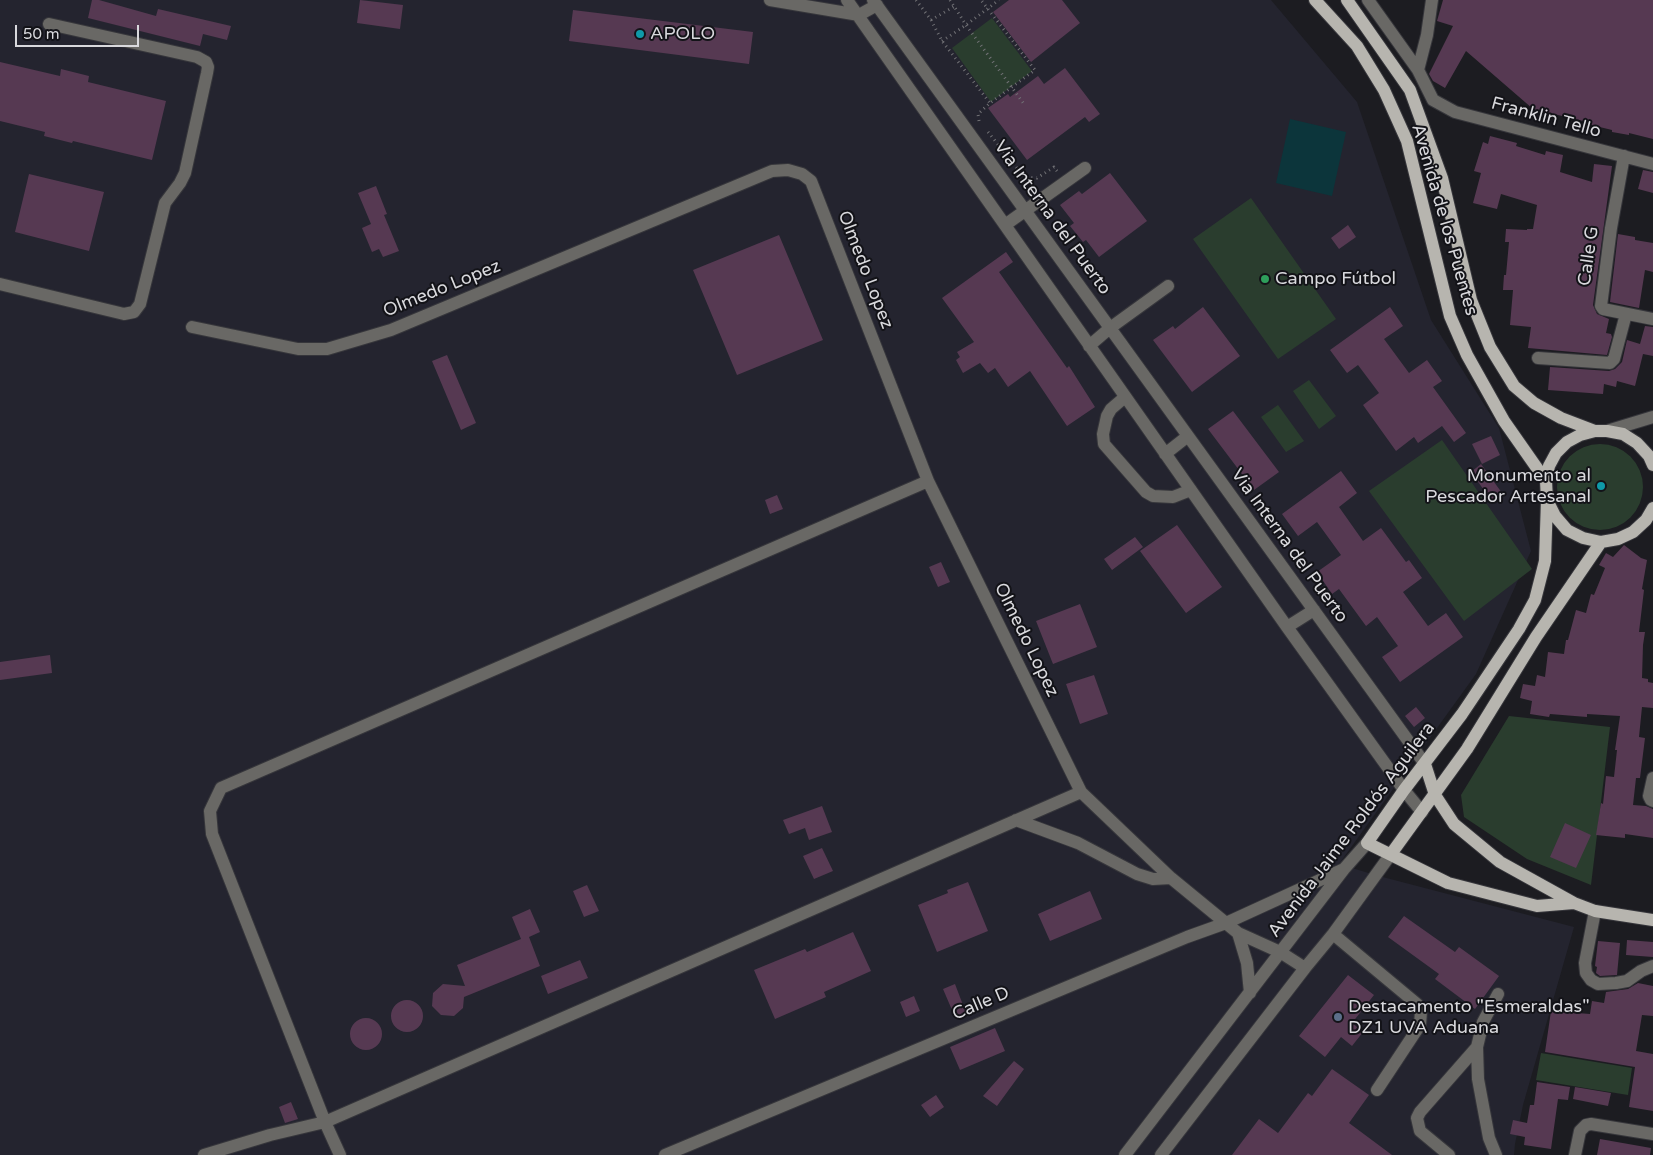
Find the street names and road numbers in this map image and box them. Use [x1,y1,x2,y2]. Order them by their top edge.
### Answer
street label: Franklin Tello [1489,93,1603,143]
street label: Avenida de los Puentes [1406,122,1482,318]
street label: Via Interna del Puerto [989,137,1115,299]
street label: Olmedo Lopez [833,208,897,332]
street label: Calle G [1574,225,1604,287]
street label: Olmedo Lopez [380,256,504,322]
street label: Via Interna del Puerto [1226,465,1352,627]
street label: Olmedo Lopez [989,579,1063,701]
street label: Avenida Jaime Roldós Aguilera [1264,718,1440,942]
street label: Calle D [949,982,1013,1026]

